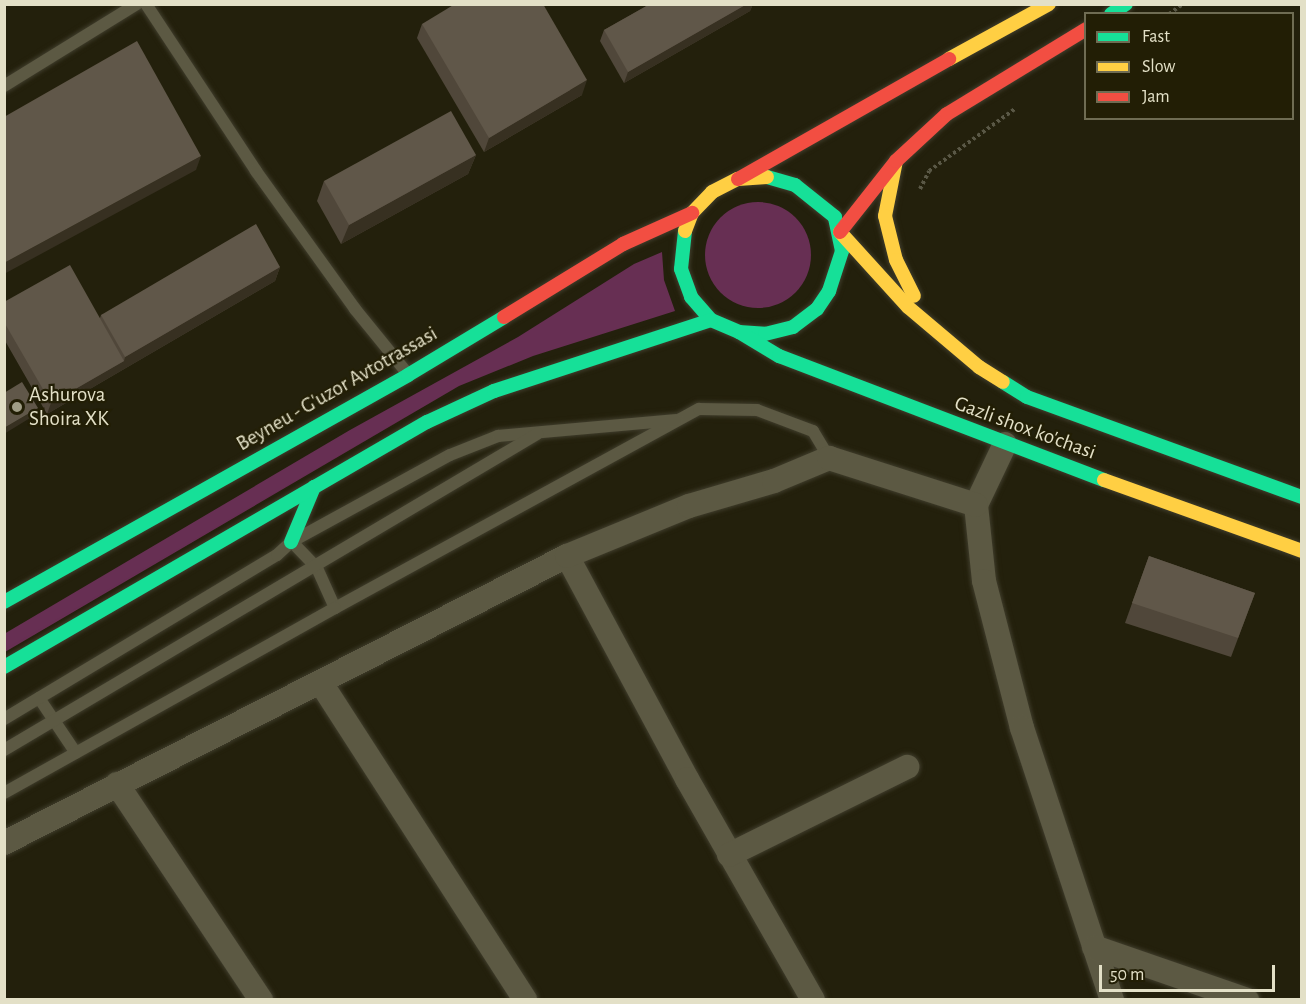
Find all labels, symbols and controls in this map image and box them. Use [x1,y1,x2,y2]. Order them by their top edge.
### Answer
legend [1084,12,1294,120]
text: Fast [1142,28,1170,46]
text: Slow [1142,58,1175,76]
text: Jam [1142,88,1170,106]
street label: Beyneu - G'uzor Avtotrassasi [232,321,442,457]
place label: Ashurova Shoira XK [29,382,109,432]
street label: Gazli shox ko'chasi [951,391,1099,465]
marker: Ashurova Shoira XK [10,400,24,414]
scale bar [1102,953,1278,991]
text: 50 m [1110,966,1144,984]

